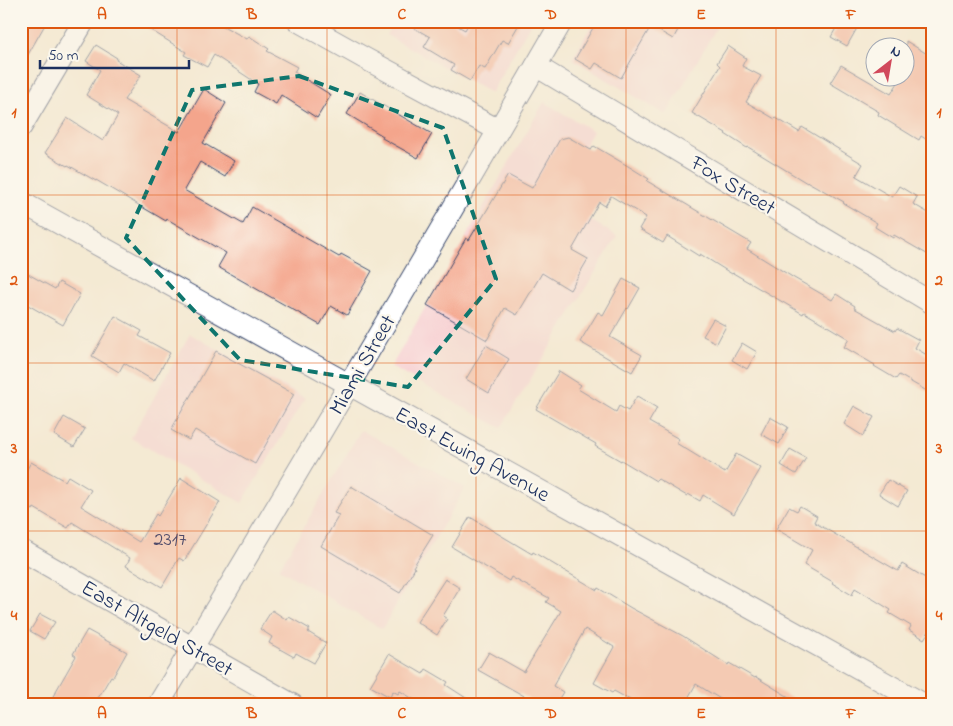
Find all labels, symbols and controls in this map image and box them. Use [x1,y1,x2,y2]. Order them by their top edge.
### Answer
text: A [97,3,107,27]
text: B [246,3,258,27]
text: C [398,3,407,27]
text: D [544,3,557,27]
text: E [696,3,706,27]
text: F [845,3,857,27]
scale bar [40,38,189,70]
north arrow [866,38,916,88]
text: N [886,41,905,64]
text: 50 m [48,45,79,67]
text: 1 [11,101,17,125]
text: 1 [936,101,942,125]
street label: Fox Street [683,148,782,225]
text: 2 [9,269,18,293]
text: 2 [934,269,943,293]
street label: Miami Street [322,309,406,422]
street label: East Ewing Avenue [388,400,555,513]
text: 3 [10,437,18,461]
text: 3 [935,437,943,461]
house number: 2317 [154,526,186,555]
street label: East Altgeld Street [74,573,239,687]
text: 4 [10,604,18,628]
text: 4 [935,604,943,628]
text: A [97,702,107,726]
text: B [246,702,258,726]
text: C [398,702,407,726]
text: D [544,702,557,726]
text: E [696,702,706,726]
text: F [845,702,857,726]

